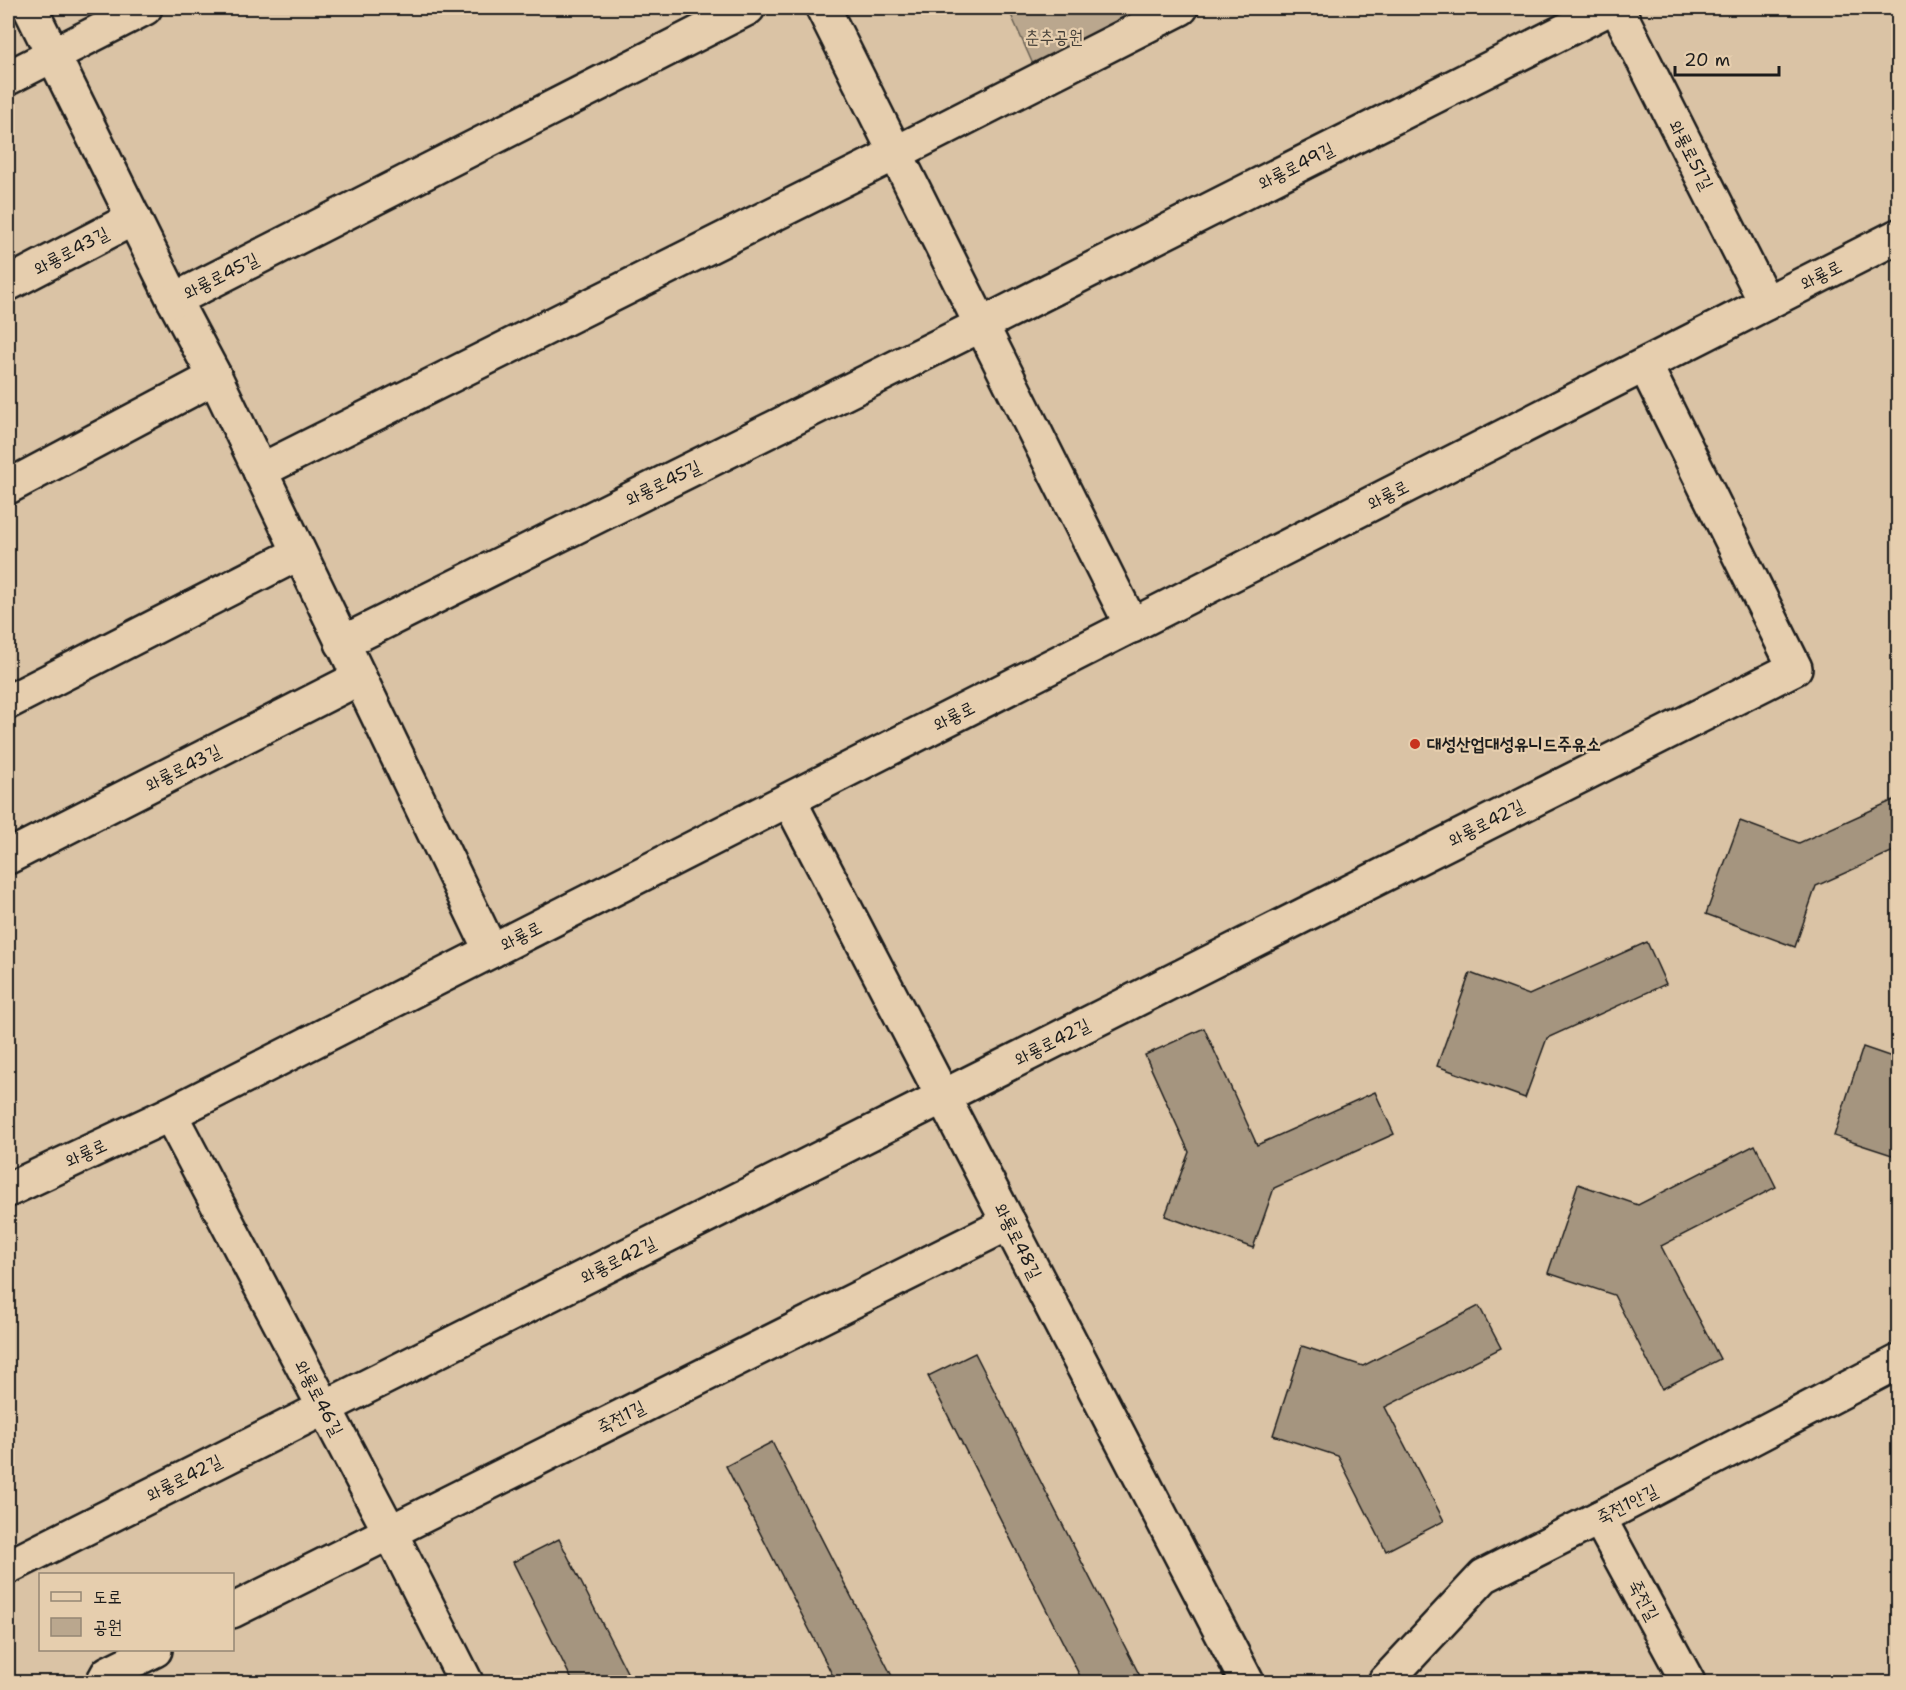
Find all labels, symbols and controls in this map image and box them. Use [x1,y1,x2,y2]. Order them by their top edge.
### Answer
park label: 춘추공원 [1025,25,1083,49]
scale bar [1675,39,1778,77]
text: 20 m [1684,48,1730,72]
street label: 와룡로51길 [1663,116,1719,195]
street label: 와룡로49길 [1254,136,1339,195]
street label: 와룡로43길 [29,221,113,281]
street label: 와룡로45길 [179,247,263,305]
street label: 와룡로 [1796,254,1846,296]
street label: 와룡로45길 [621,454,705,512]
street label: 와룡로 [1363,474,1413,516]
street label: 와룡로 [929,695,979,737]
place label: 대성산업대성유니드주유소 [1427,732,1601,756]
marker: 대성산업대성유니드주유소 [1408,737,1422,751]
street label: 와룡로43길 [141,738,225,797]
street label: 와룡로42길 [1444,793,1528,852]
street label: 와룡로 [496,915,546,957]
street label: 와룡로42길 [1010,1012,1094,1071]
street label: 와룡로 [61,1133,111,1173]
street label: 와룡로48길 [989,1199,1048,1284]
street label: 와룡로42길 [576,1230,660,1289]
street label: 와룡로46길 [289,1356,349,1441]
street label: 죽전1길 [593,1395,650,1439]
street label: 와룡로42길 [142,1448,226,1507]
street label: 죽전1안길 [1592,1478,1662,1530]
legend [39,1573,234,1651]
street label: 죽전길 [1623,1575,1665,1625]
text: 도로 [93,1585,122,1609]
text: 공원 [93,1615,122,1639]

